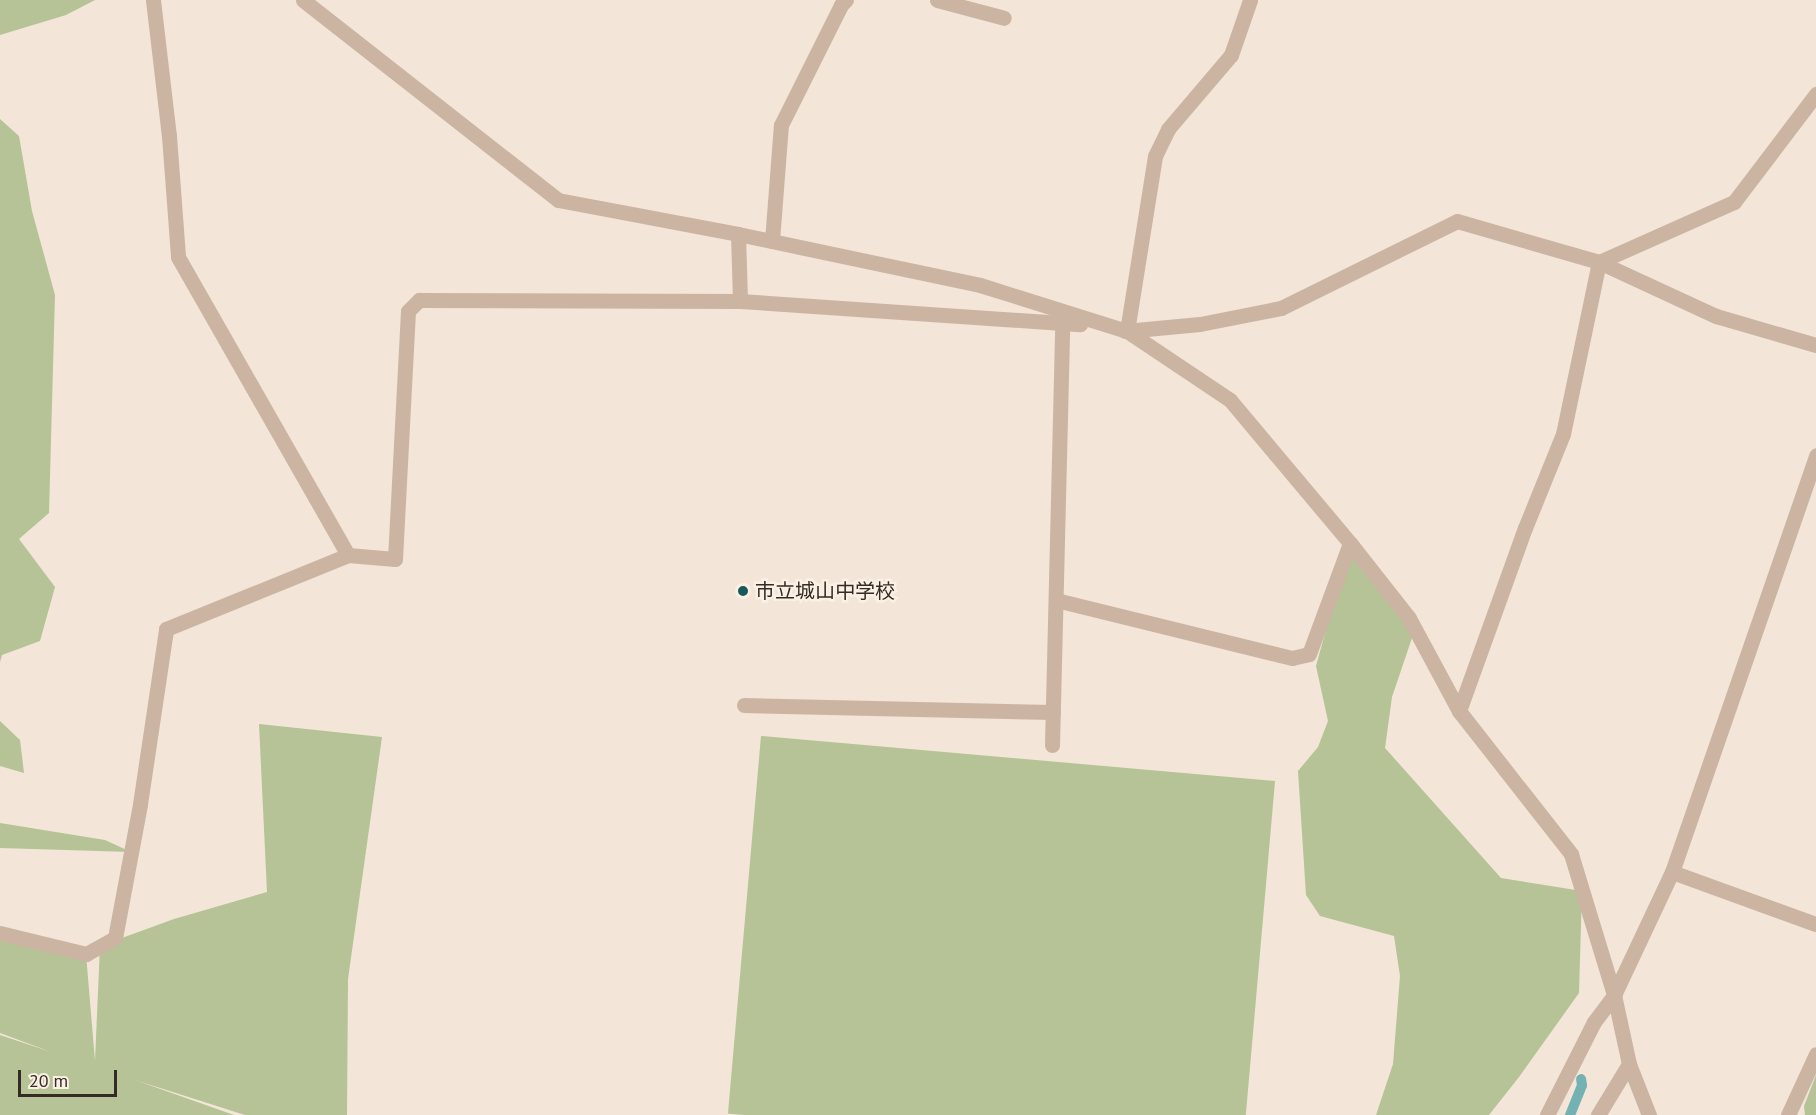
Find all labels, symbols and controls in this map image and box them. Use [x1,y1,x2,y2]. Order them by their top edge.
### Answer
place label: 市立城山中学校 [755,579,895,603]
marker: 市立城山中学校 [736,584,750,598]
scale bar [21,1058,120,1096]
text: 20 m [29,1069,68,1092]

